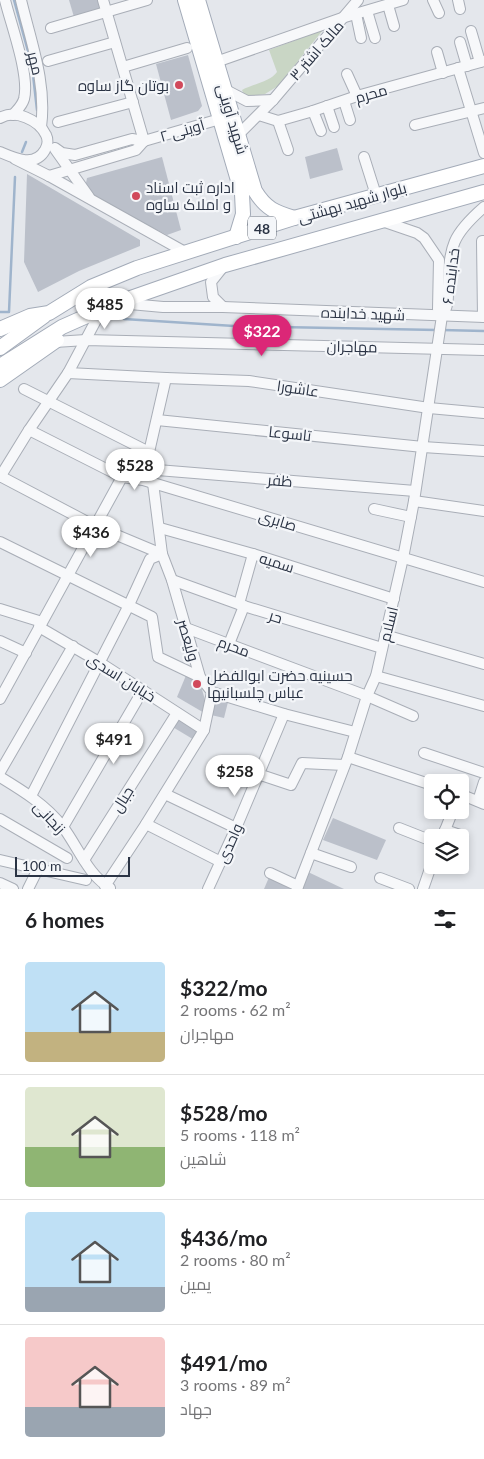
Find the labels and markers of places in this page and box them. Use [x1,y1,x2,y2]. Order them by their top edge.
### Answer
place label: بوتان گاز ساوه [78,76,169,96]
marker: بوتان گاز ساوه [173,79,185,91]
place label: اداره ثبت اسناد و املاک ساوه [146,178,235,214]
marker: اداره ثبت اسناد و املاک ساوه [130,190,142,202]
pin: $485 [75,288,135,330]
pin: $322 [232,314,292,357]
pin: $528 [105,448,165,491]
pin: $436 [61,516,121,558]
place label: حسینیه حضرت ابوالفضل عباس چلسبانیها [207,666,353,703]
marker: حسینیه حضرت ابوالفضل عباس چلسبانیها [191,678,203,690]
pin: $491 [84,722,144,765]
pin: $258 [205,754,265,797]

